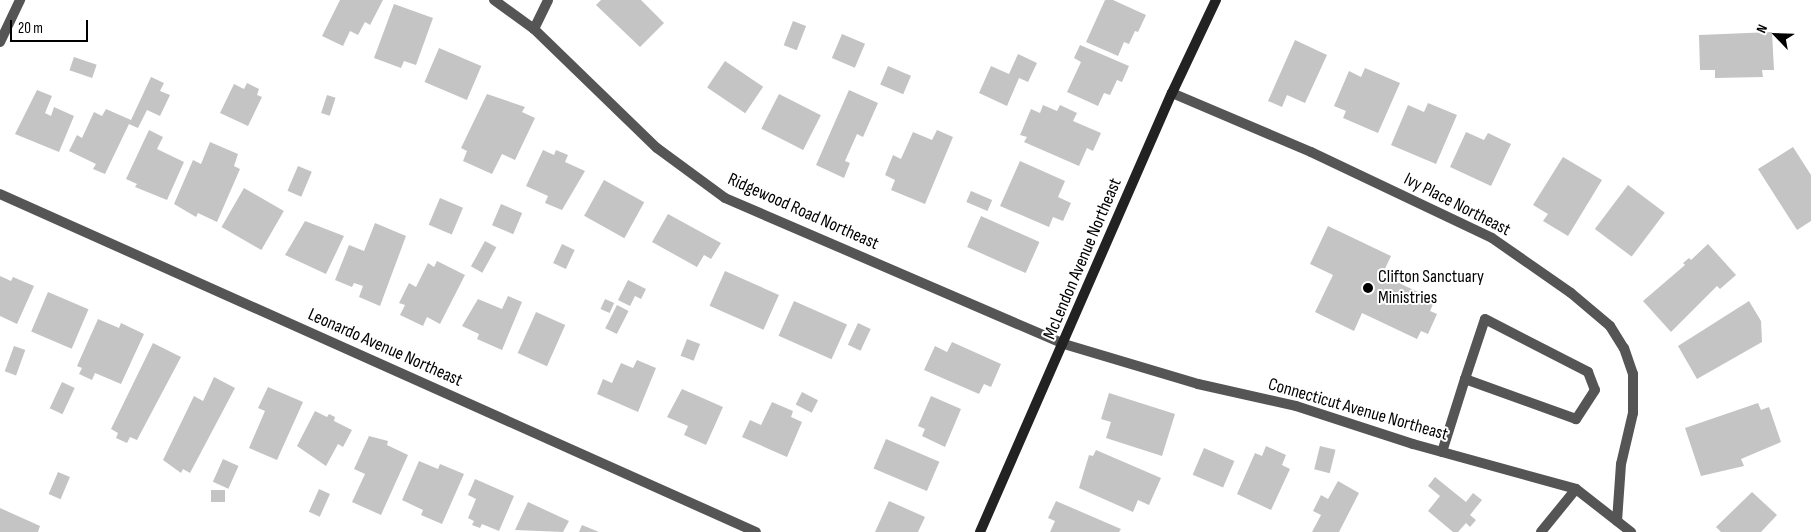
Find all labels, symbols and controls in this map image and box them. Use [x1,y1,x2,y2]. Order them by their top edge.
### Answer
scale bar [12,10,90,42]
north arrow [1751,10,1801,60]
text: 20 m [18,19,43,38]
text: N [1753,22,1771,36]
street label: Ridgewood Road Northeast [724,169,882,255]
street label: Ivy Place Northeast [1400,169,1514,241]
street label: McLendon Avenue Northeast [1039,175,1127,343]
place label: Clifton Sanctuary Ministries [1378,267,1484,310]
marker: Clifton Sanctuary Ministries [1362,282,1374,294]
street label: Leonardo Avenue Northeast [304,304,466,392]
street label: Connecticut Avenue Northeast [1266,374,1450,446]

